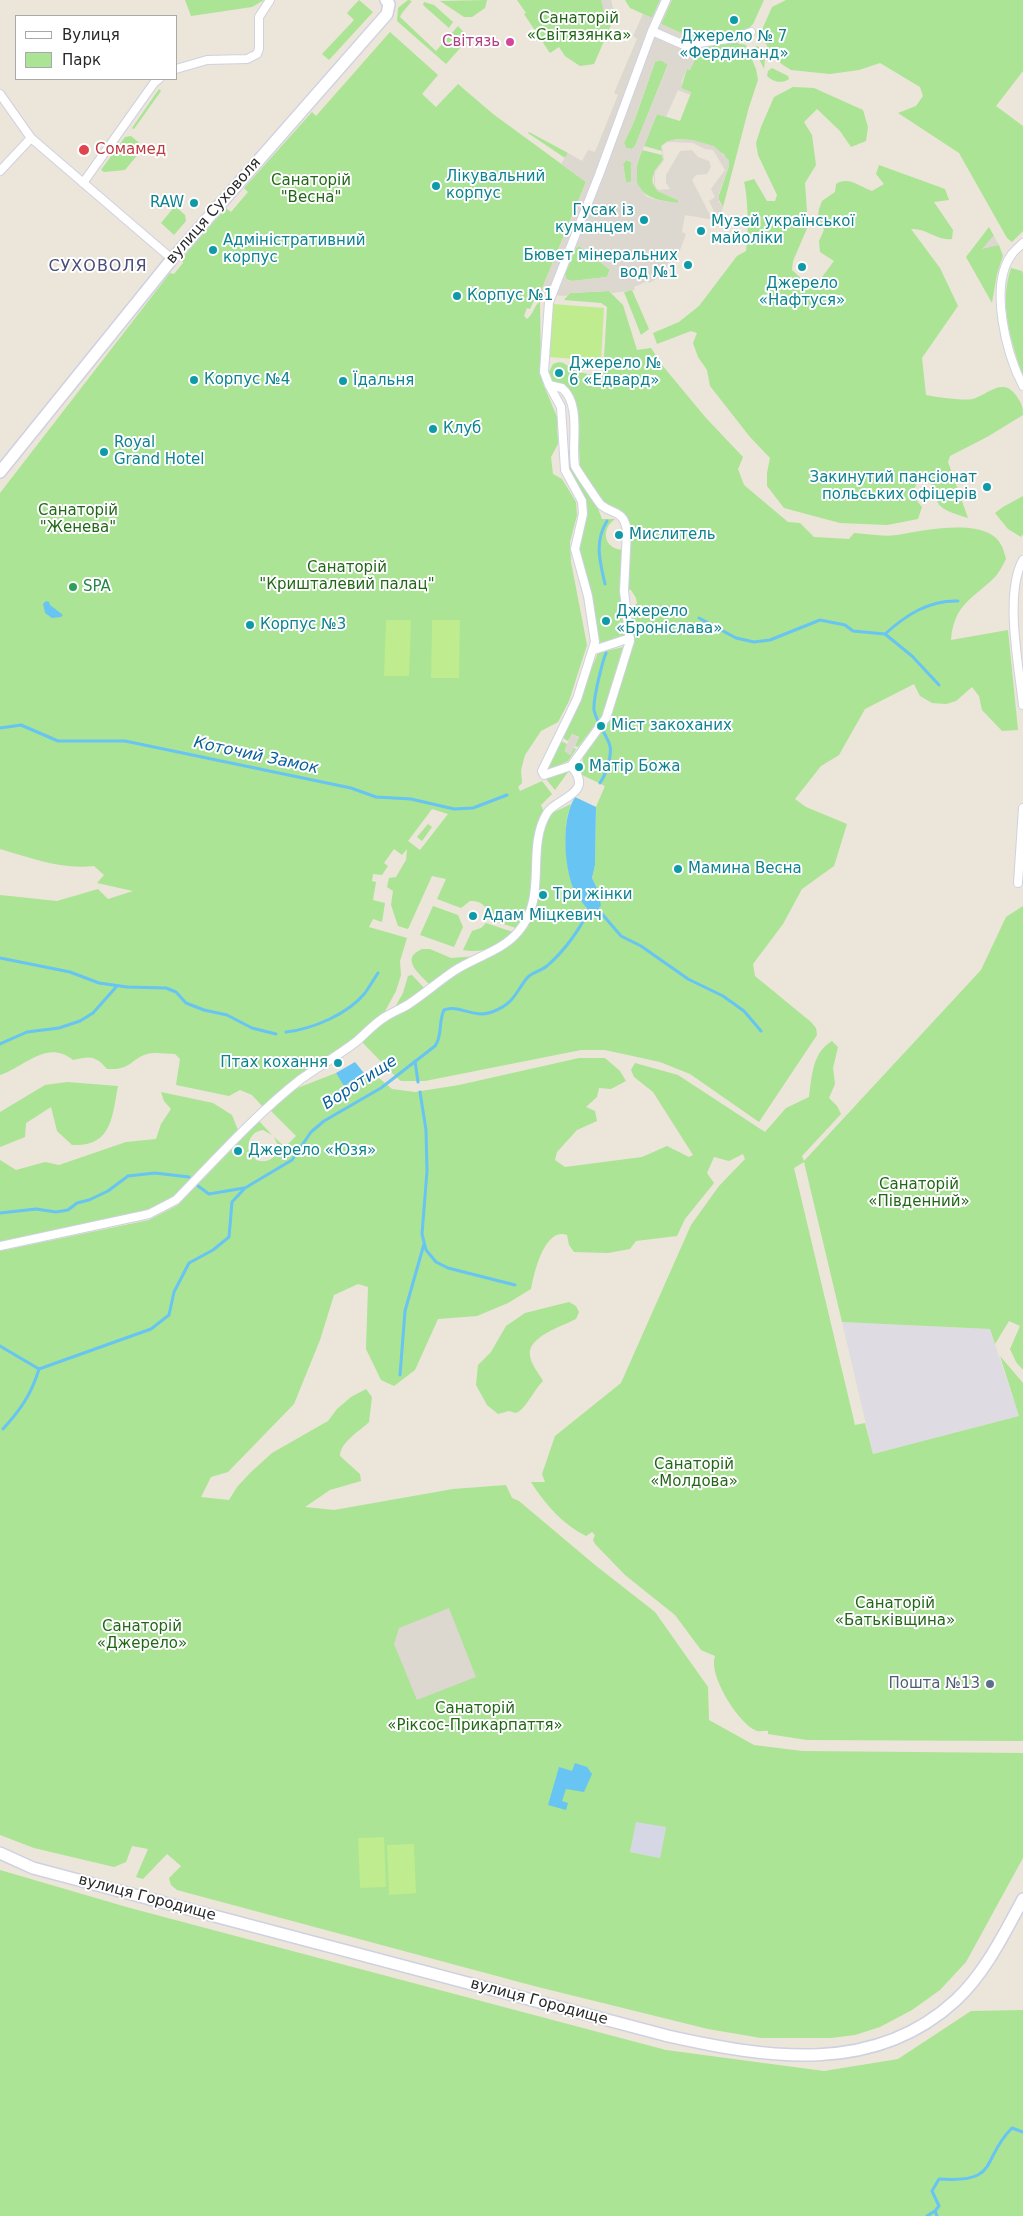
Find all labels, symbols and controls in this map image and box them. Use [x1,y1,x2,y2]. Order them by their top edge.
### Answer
park label: Санаторій «Світязянка» [527,10,631,45]
marker: Джерело № 7 «Фердинанд» [728,14,740,26]
legend [15,15,178,80]
text: Вулиця [62,26,120,44]
place label: Джерело № 7 «Фердинанд» [679,28,789,63]
place label: Світязь [442,33,500,51]
marker: Світязь [504,36,516,48]
text: Парк [62,51,101,69]
place label: Сомамед [95,141,166,159]
marker: Сомамед [77,143,91,157]
street label: вулиця Суховоля [163,154,265,268]
place label: Лікувальний корпус [446,168,545,203]
park label: Санаторій "Весна" [271,172,351,207]
marker: Лікувальний корпус [430,180,442,192]
place label: RAW [150,194,184,212]
marker: RAW [188,197,200,209]
place label: Гусак із куманцем [555,202,634,237]
place label: Музей української майоліки [711,213,855,248]
marker: Гусак із куманцем [638,214,650,226]
marker: Музей української майоліки [695,225,707,237]
place label: Адміністративний корпус [223,232,365,267]
marker: Адміністративний корпус [207,244,219,256]
place label: Бювет мінеральних вод №1 [523,247,678,282]
district label: СУХОВОЛЯ [47,257,149,277]
marker: Бювет мінеральних вод №1 [682,259,694,271]
marker: Джерело «Нафтуся» [796,261,808,273]
place label: Джерело «Нафтуся» [759,275,845,310]
place label: Корпус №1 [467,287,553,305]
marker: Корпус №1 [451,290,463,302]
place label: Джерело № 6 «Едвард» [569,355,661,390]
marker: Джерело № 6 «Едвард» [553,367,565,379]
place label: Корпус №4 [204,371,290,389]
place label: Їдальня [353,372,414,390]
marker: Корпус №4 [188,374,200,386]
marker: Їдальня [337,375,349,387]
place label: Клуб [443,420,481,438]
marker: Клуб [427,423,439,435]
place label: Royal Grand Hotel [114,434,205,469]
marker: Royal Grand Hotel [98,446,110,458]
place label: Закинутий пансіонат польських офіцерів [810,469,977,504]
marker: Закинутий пансіонат польських офіцерів [981,481,993,493]
park label: Санаторій "Женева" [38,502,118,537]
place label: Мислитель [629,526,716,544]
marker: Мислитель [613,529,625,541]
park label: Санаторій "Кришталевий палац" [259,559,435,594]
place label: SPA [83,578,111,596]
marker: SPA [67,581,79,593]
place label: Джерело «Броніслава» [616,603,722,638]
marker: Джерело «Броніслава» [600,615,612,627]
place label: Корпус №3 [260,616,346,634]
marker: Корпус №3 [244,619,256,631]
place label: Міст закоханих [611,717,732,735]
marker: Міст закоханих [595,720,607,732]
water label: Коточий Замок [192,733,320,779]
place label: Матір Божа [589,758,681,776]
marker: Матір Божа [573,761,585,773]
place label: Мамина Весна [688,860,802,878]
marker: Мамина Весна [672,863,684,875]
place label: Три жінки [553,886,632,904]
marker: Три жінки [537,889,549,901]
place label: Адам Міцкевич [483,907,602,925]
marker: Адам Міцкевич [467,910,479,922]
water label: Воротище [319,1052,401,1114]
place label: Птах кохання [220,1054,328,1072]
marker: Птах кохання [332,1057,344,1069]
place label: Джерело «Юзя» [248,1142,376,1160]
marker: Джерело «Юзя» [232,1145,244,1157]
park label: Санаторій «Південний» [868,1176,970,1211]
park label: Санаторій «Молдова» [650,1456,738,1491]
park label: Санаторій «Батьківщина» [835,1595,955,1630]
park label: Санаторій «Джерело» [97,1618,187,1653]
place label: Пошта №13 [888,1675,980,1693]
marker: Пошта №13 [984,1678,996,1690]
park label: Санаторій «Ріксос-Прикарпаття» [387,1700,563,1735]
street label: вулиця Городище [76,1871,218,1925]
street label: вулиця Городище [468,1975,610,2029]

